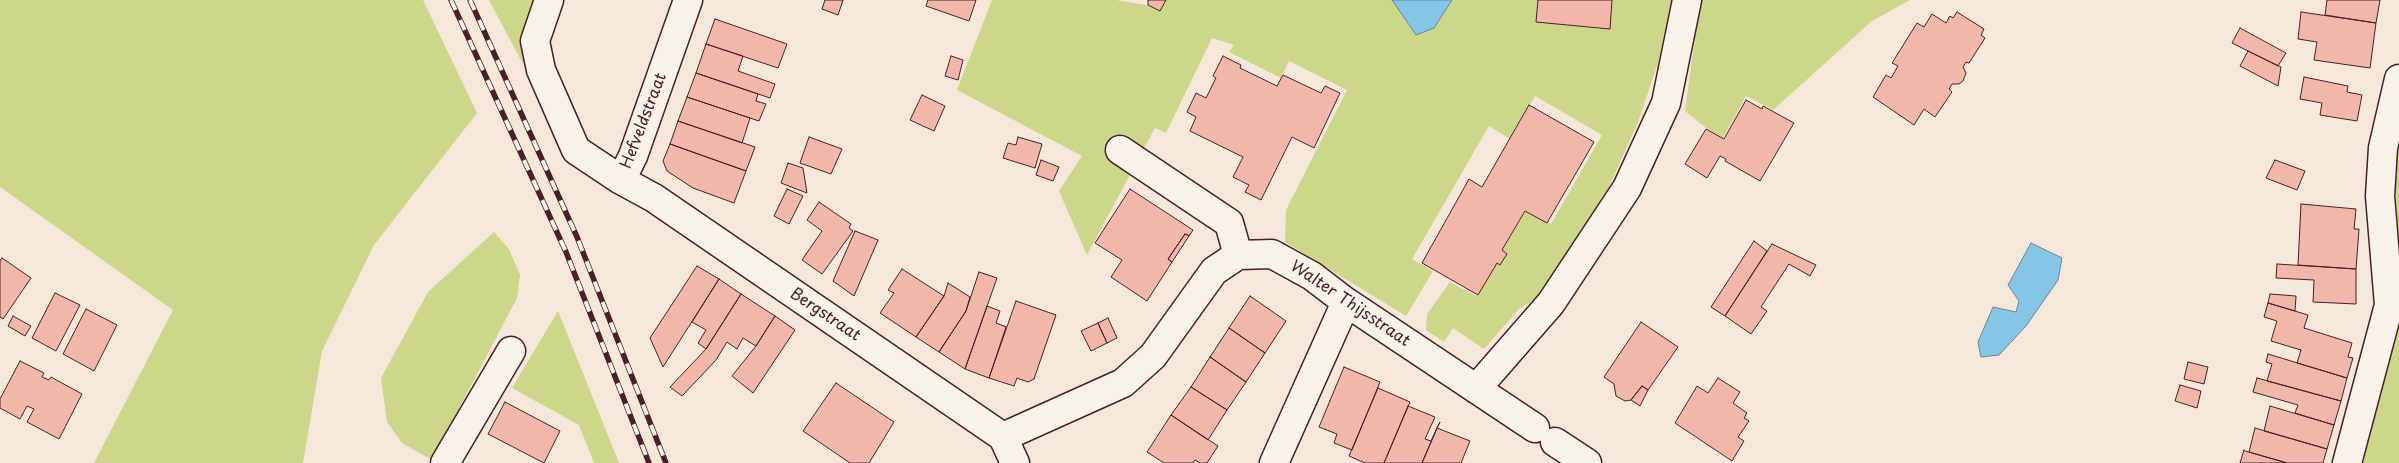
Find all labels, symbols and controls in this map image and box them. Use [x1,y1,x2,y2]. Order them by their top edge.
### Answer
street label: Hefveldstraat [617,70,671,172]
street label: Walter Thijsstraat [1286,257,1414,351]
street label: Bergstraat [786,284,864,346]

